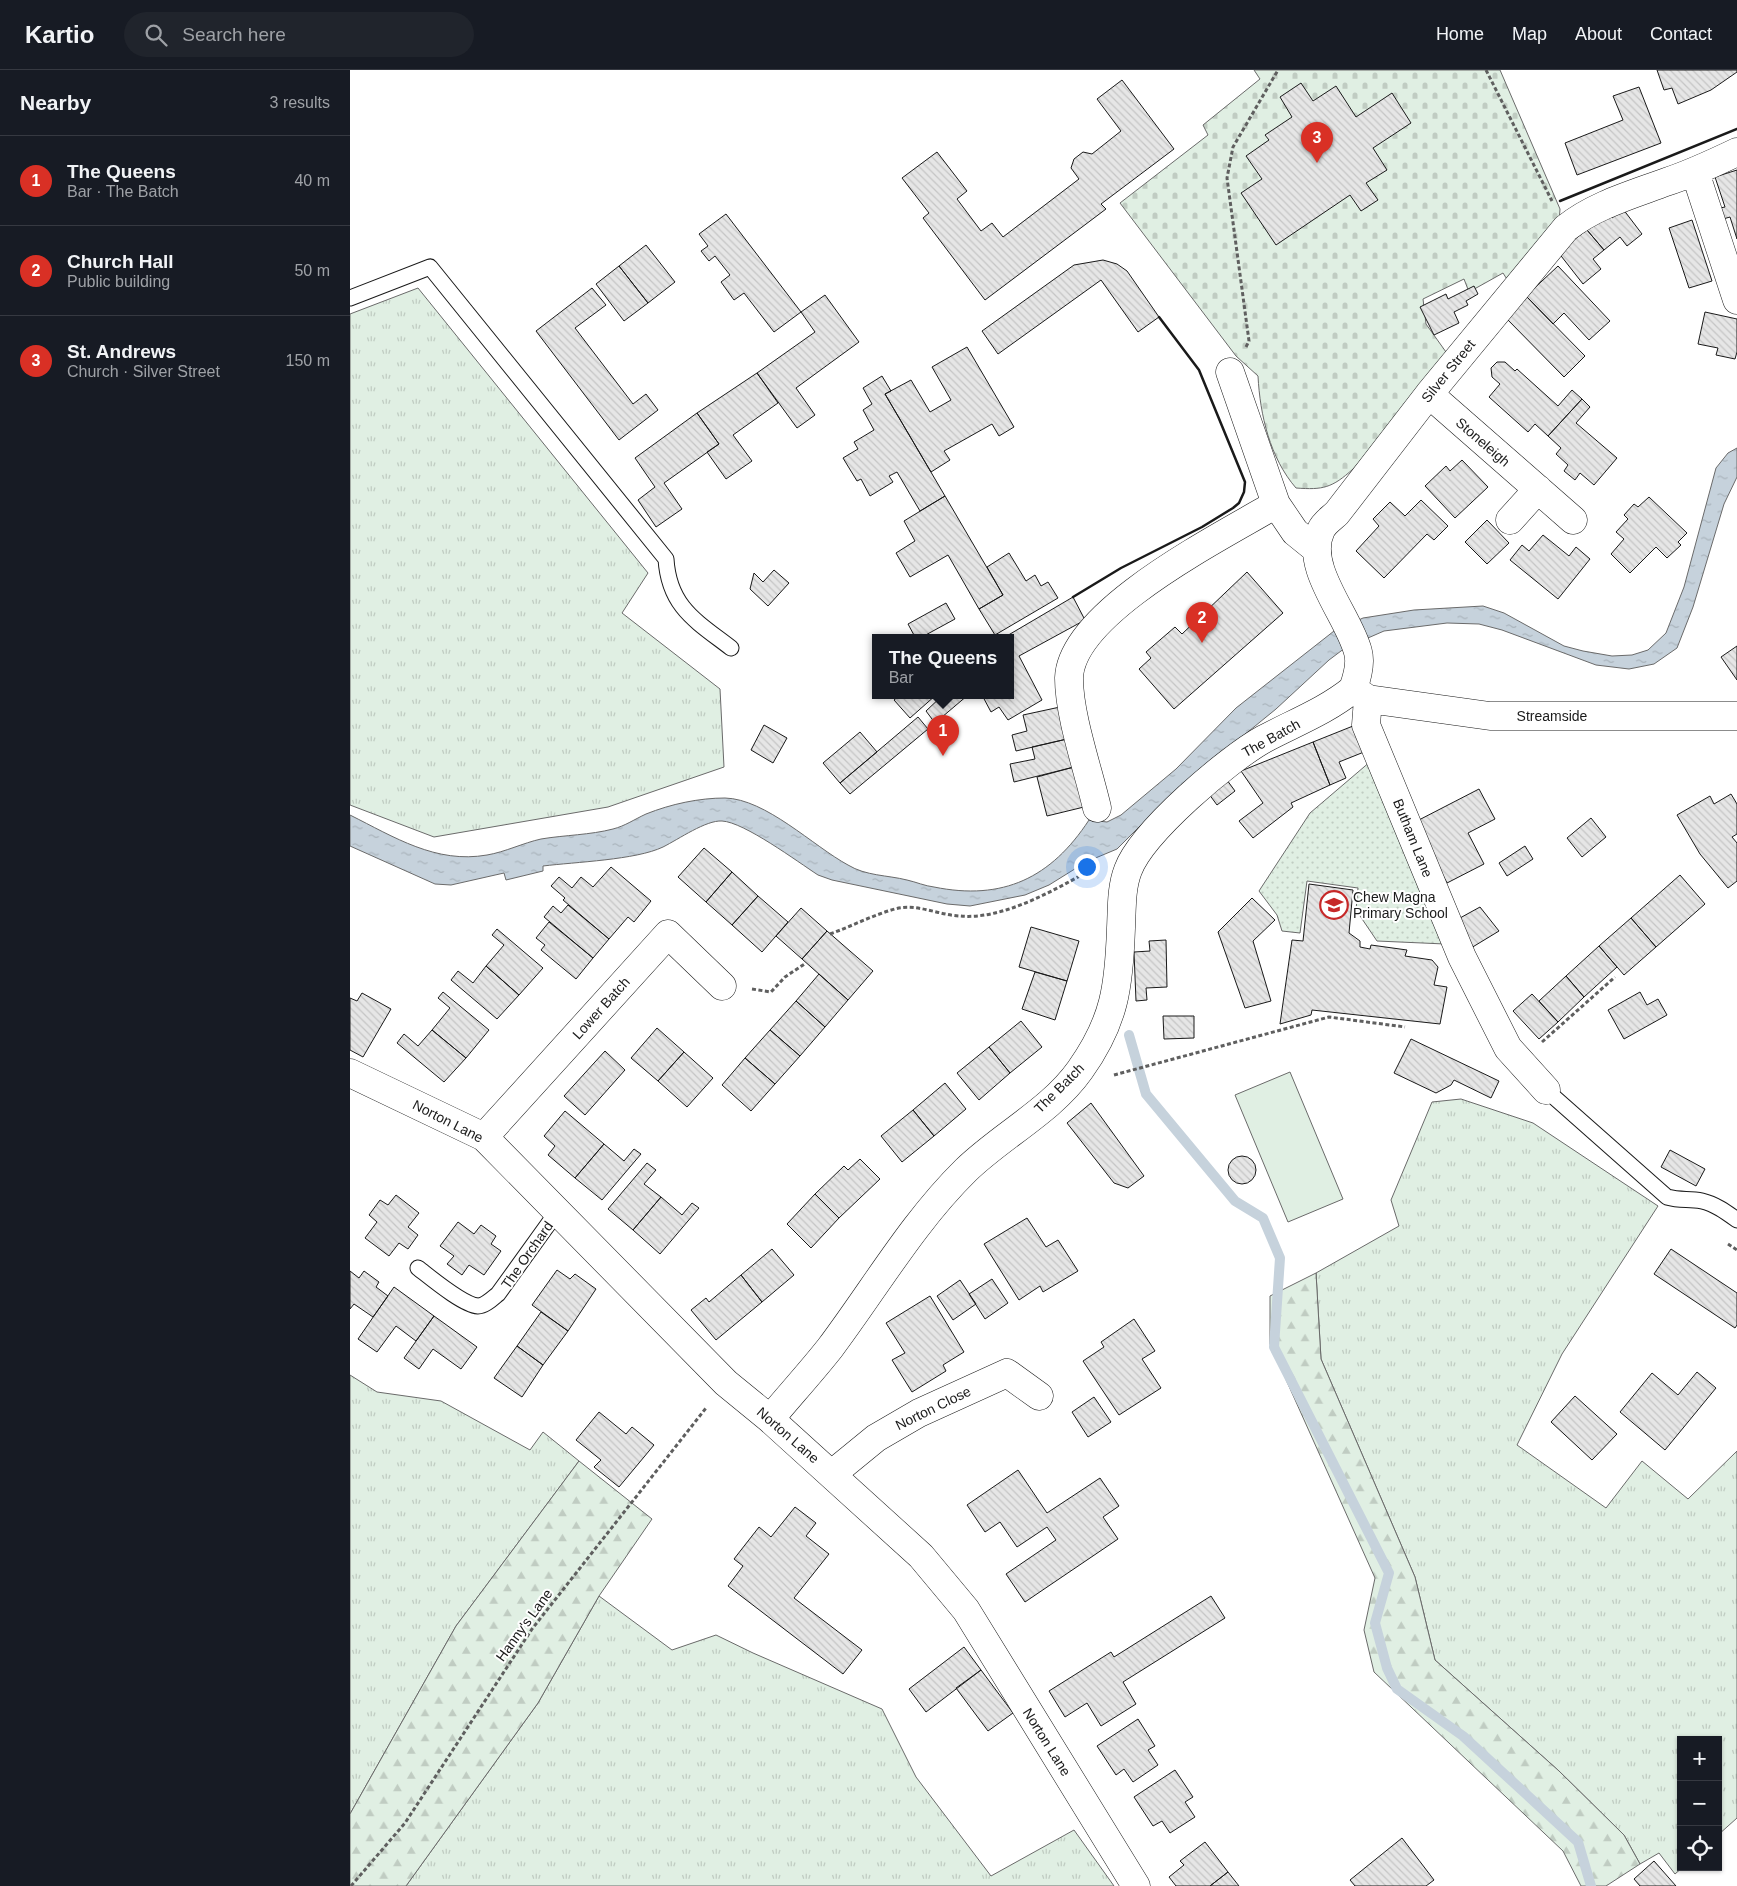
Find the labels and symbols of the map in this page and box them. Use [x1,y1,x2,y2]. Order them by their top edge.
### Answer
pin: 3 [1301,122,1333,163]
street label: Silver Street [1418,336,1478,406]
street label: Stoneleigh [1453,414,1513,470]
pin: 2 [1186,602,1218,643]
street label: Streamside [1517,708,1588,724]
pin: 1 [927,715,959,756]
street label: The Batch [1239,716,1303,760]
street label: Butham Lane [1390,796,1436,880]
your location [1074,854,1100,880]
place label: Chew Magna Primary School [1353,889,1448,921]
school or university icon: Chew Magna Primary School [1319,890,1349,920]
street label: Lower Batch [569,974,633,1042]
street label: The Batch [1031,1060,1087,1116]
street label: Norton Lane [410,1096,486,1146]
street label: The Orchard [498,1218,556,1292]
street label: Norton Close [893,1383,973,1433]
street label: Norton Lane [754,1404,822,1466]
street label: Hanny's Lane [492,1586,556,1664]
street label: Norton Lane [1020,1705,1074,1779]

